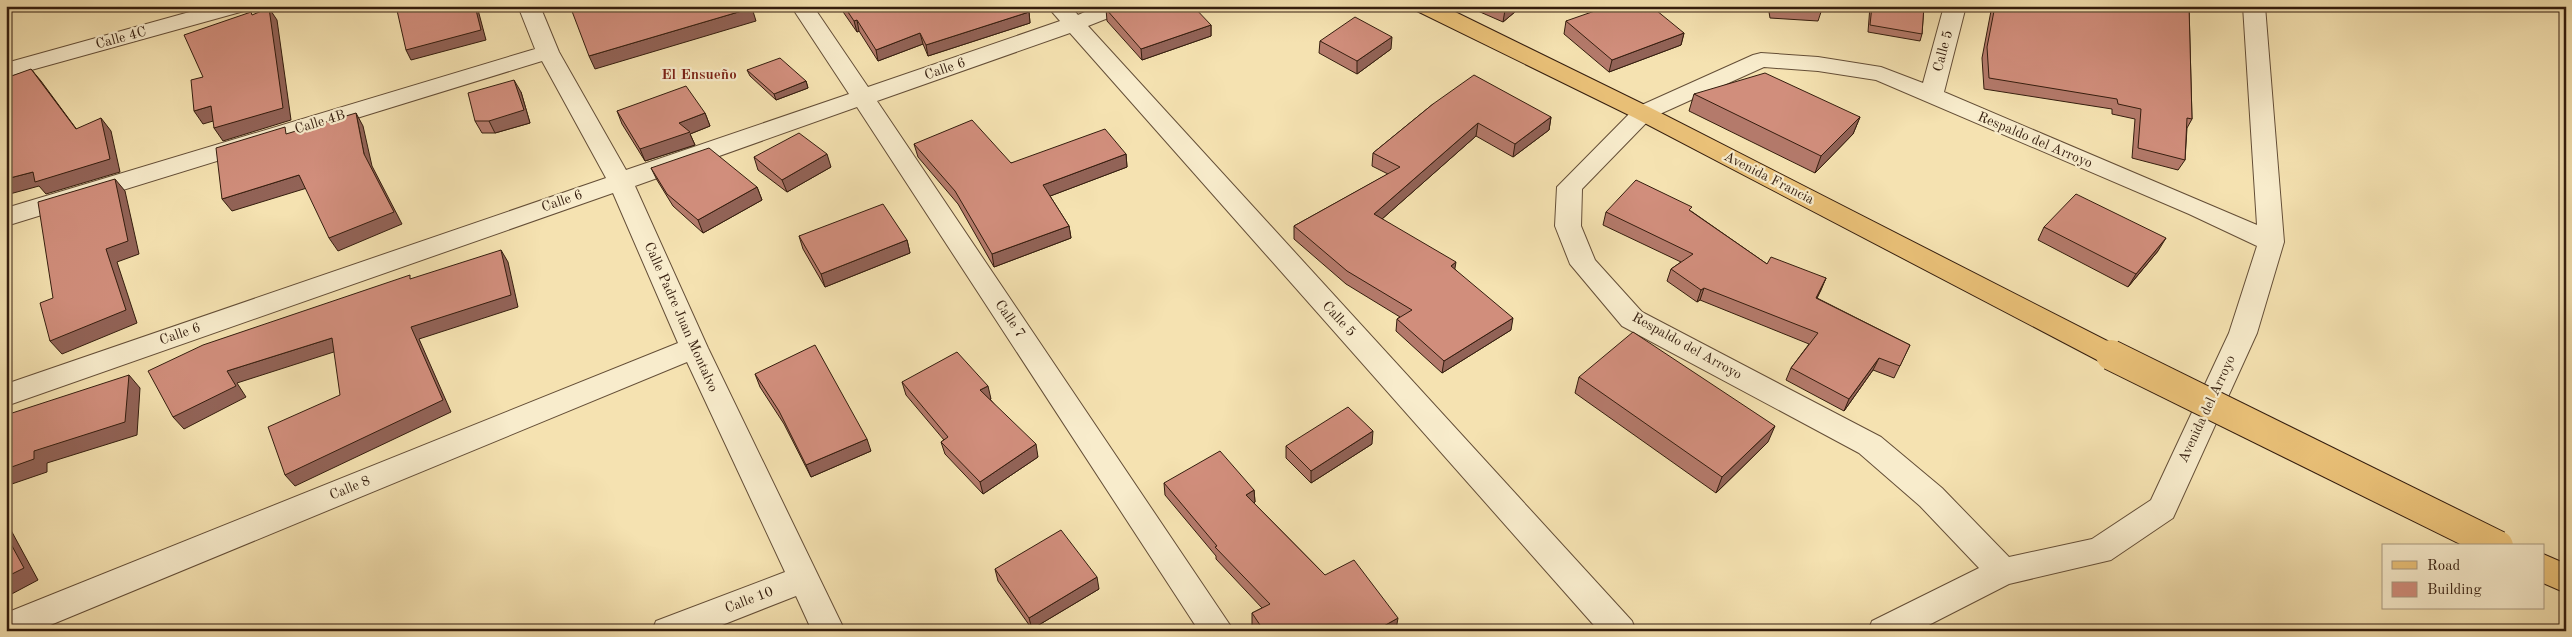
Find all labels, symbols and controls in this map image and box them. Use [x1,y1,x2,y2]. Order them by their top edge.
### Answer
street label: Calle 4C [94,25,148,51]
street label: Calle 5 [1931,29,1955,73]
street label: Calle 6 [923,55,967,83]
district label: El Ensueño [661,68,737,83]
street label: Calle 4B [293,108,347,136]
street label: Respaldo del Arroyo [1976,110,2094,170]
street label: Avenida Francia [1722,149,1816,207]
street label: Calle 6 [540,187,584,215]
street label: Calle Padre Juan Montalvo [642,240,720,394]
street label: Calle 7 [992,298,1028,340]
street label: Calle 5 [1320,299,1358,339]
street label: Respaldo del Arroyo [1630,310,1744,382]
street label: Calle 6 [158,320,202,348]
street label: Avenida del Arroyo [2176,353,2238,465]
street label: Calle 8 [328,474,372,502]
legend [2382,544,2544,610]
text: Road [2427,559,2461,574]
text: Building [2427,583,2482,598]
street label: Calle 10 [723,584,775,616]

